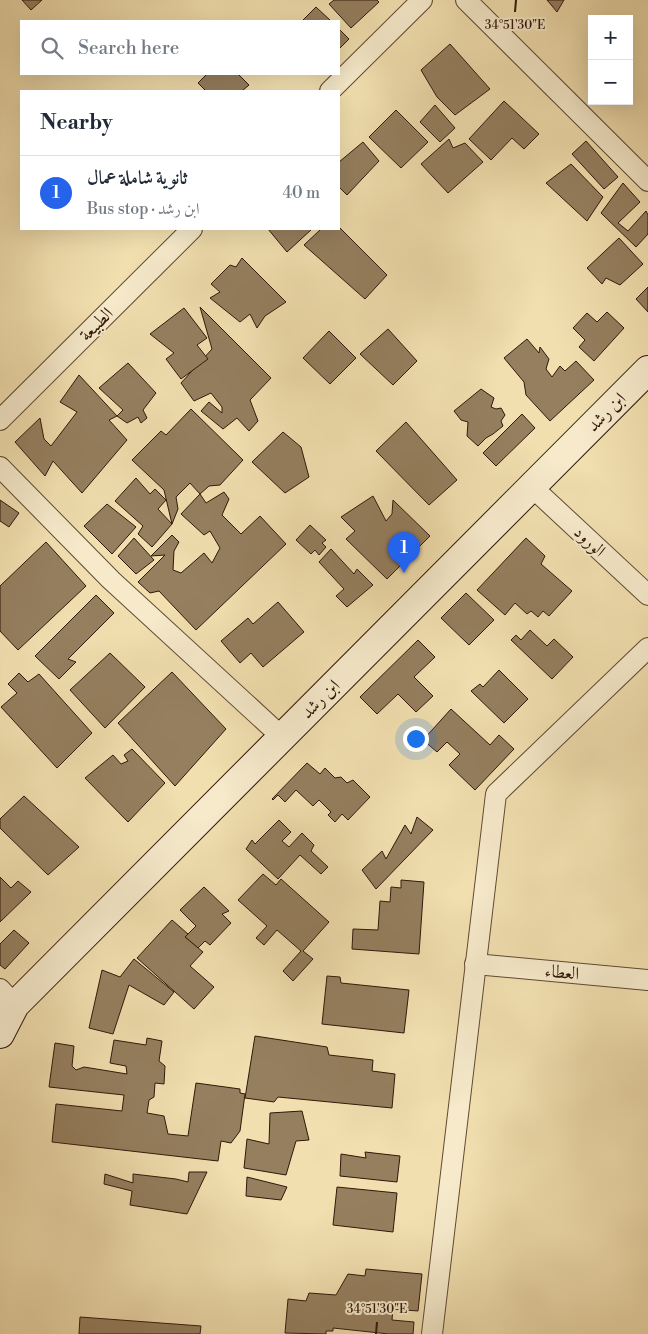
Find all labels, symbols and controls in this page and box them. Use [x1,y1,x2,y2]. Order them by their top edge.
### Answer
map controls [588,15,633,105]
button: + [588,15,633,60]
text: 34°51'30"E [485,18,545,33]
search box [20,20,340,75]
icon: search [38,34,66,62]
text: Search here [78,36,179,60]
button: − [588,60,633,105]
text: Nearby [40,110,113,136]
text: ثانوية شاملة عمال [87,166,187,190]
text: 1 [52,183,60,203]
text: 40 m [283,183,320,203]
text: Bus stop · ابن رشد [87,199,200,219]
street label: الطبيعة [74,302,118,346]
street label: ابن رشد [582,388,631,437]
street label: الورود [569,521,611,562]
pin: 1 [388,532,420,573]
street label: ابن رشد [296,675,345,724]
your location [403,726,429,752]
street label: العطاء [544,960,580,985]
text: 34°51'30"E [347,1302,407,1317]

